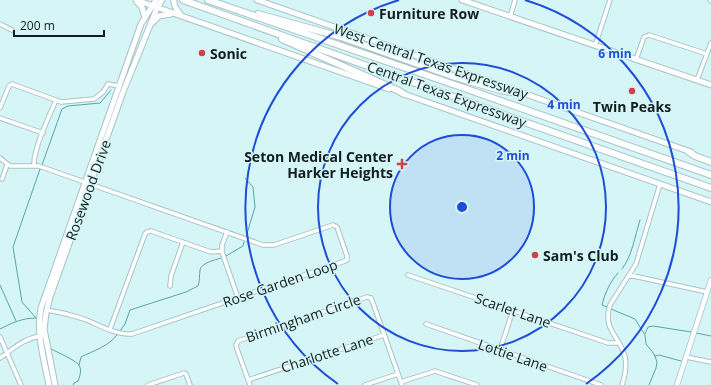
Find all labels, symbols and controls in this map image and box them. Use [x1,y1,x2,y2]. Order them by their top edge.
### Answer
place label: Furniture Row [379,4,479,23]
marker: Furniture Row [366,8,376,18]
scale bar [14,12,104,38]
text: 200 m [20,17,55,34]
street label: West Central Texas Expressway [332,20,530,102]
place label: Sonic [210,44,247,63]
text: 6 min [598,45,632,62]
marker: Sonic [197,48,207,58]
street label: Central Texas Expressway [365,57,529,131]
marker: Twin Peaks [627,86,637,96]
text: 4 min [547,96,581,113]
place label: Twin Peaks [593,97,671,116]
street label: Rosewood Drive [61,137,115,243]
place label: Seton Medical Center Harker Heights [244,147,394,182]
text: 2 min [496,147,530,164]
marker: Seton Medical Center Harker Heights [396,158,408,170]
centre of rings [455,200,469,214]
place label: Sam's Club [543,246,619,265]
marker: Sam's Club [530,250,540,260]
street label: Rose Garden Loop [220,254,340,312]
street label: Scarlet Lane [472,288,554,332]
street label: Birmingham Circle [243,289,363,347]
street label: Charlotte Lane [278,329,376,377]
street label: Lottie Lane [476,334,550,376]

